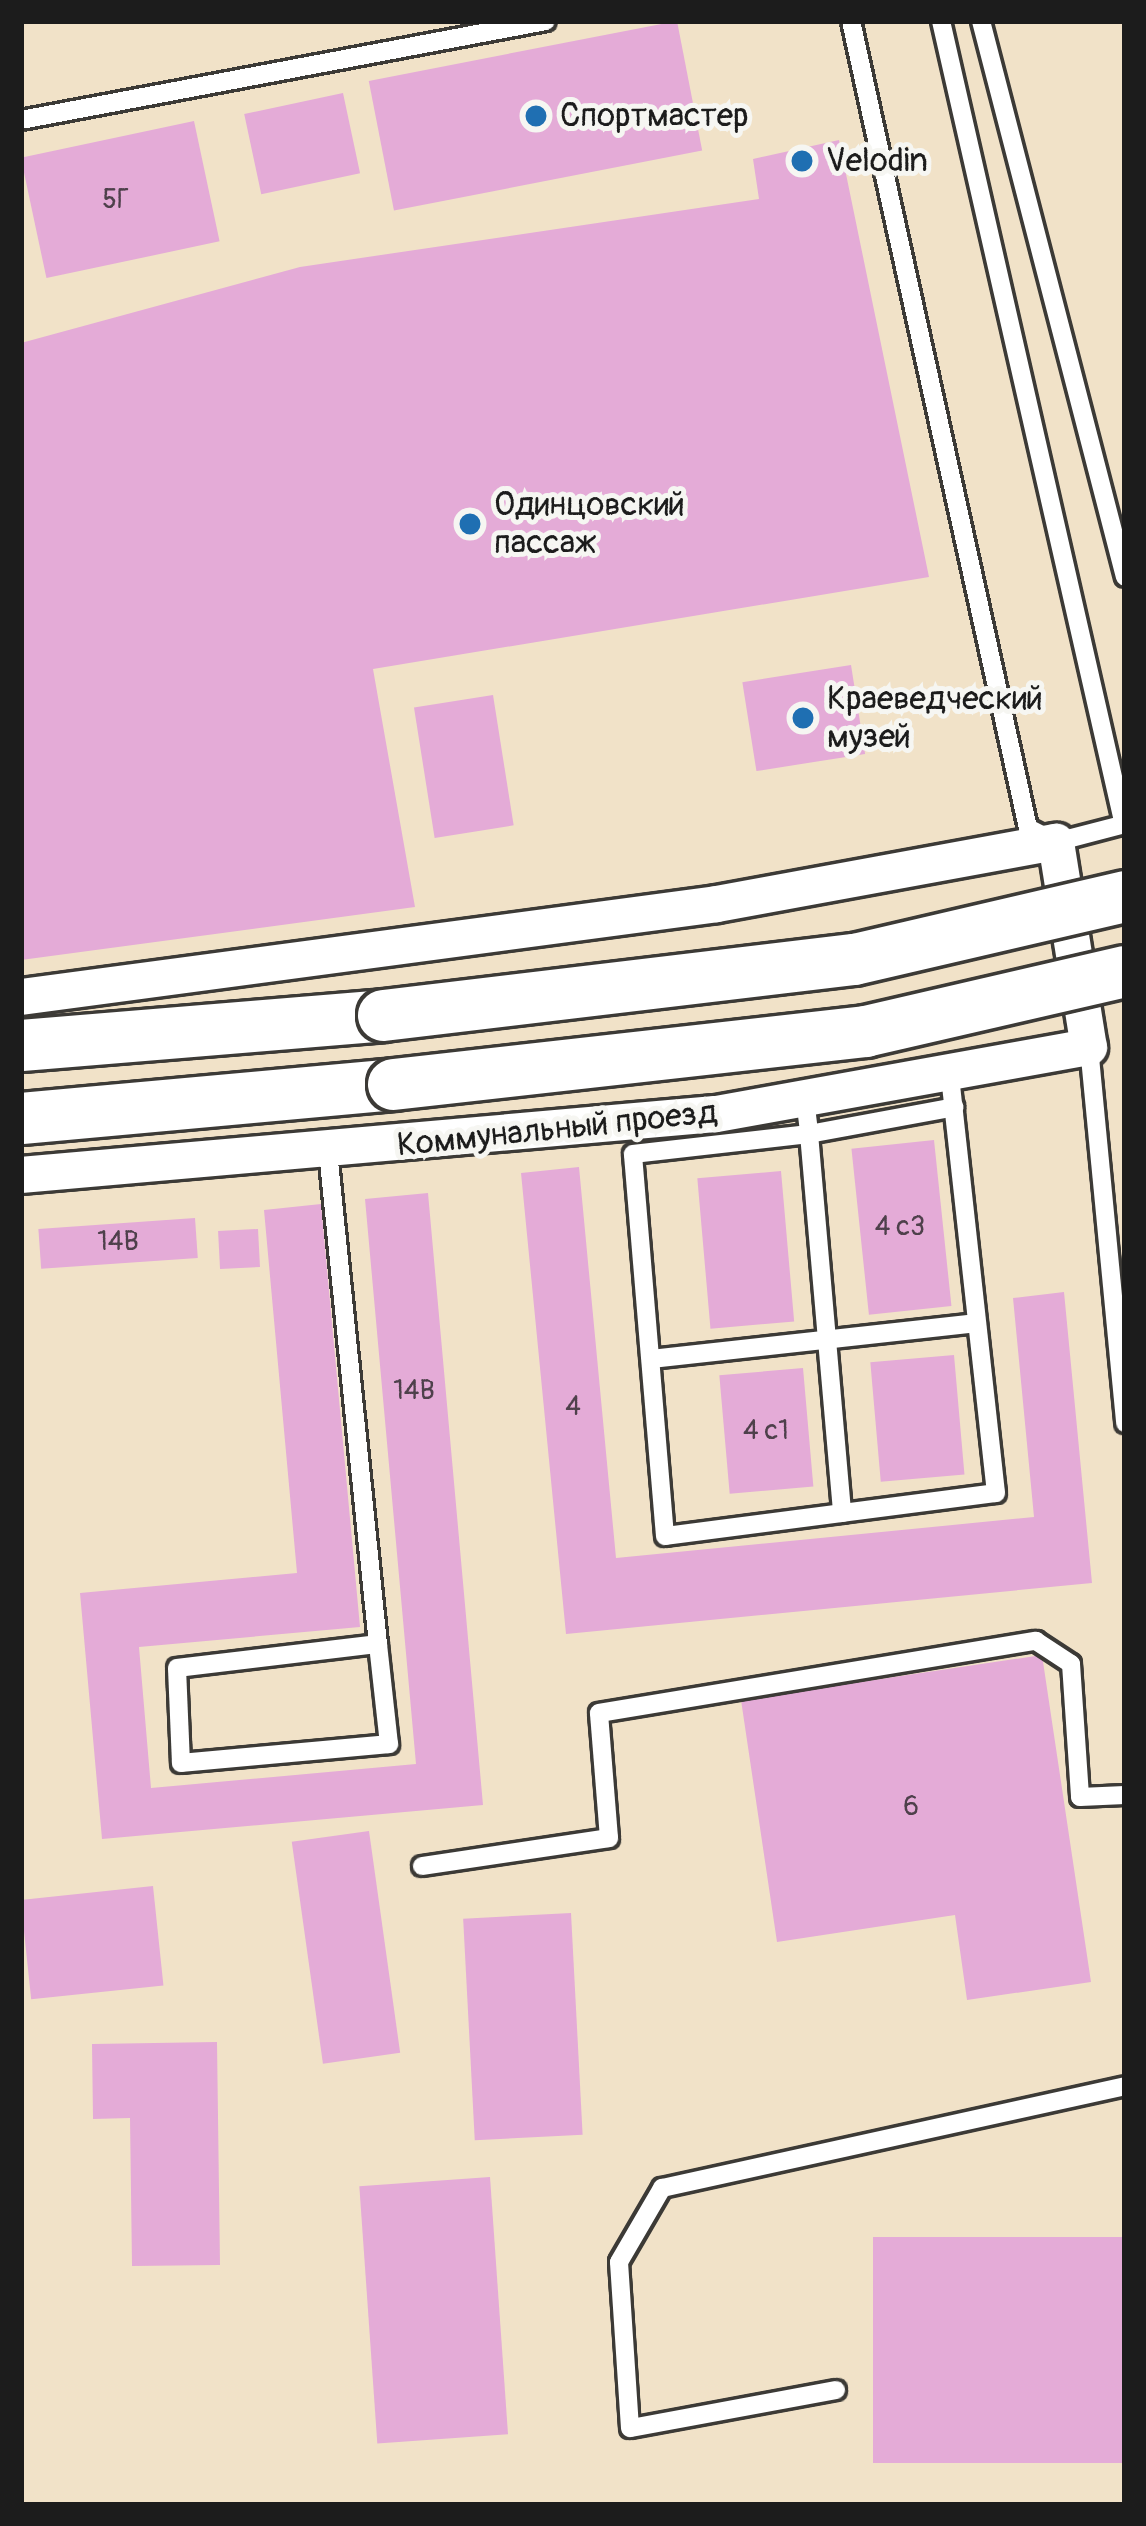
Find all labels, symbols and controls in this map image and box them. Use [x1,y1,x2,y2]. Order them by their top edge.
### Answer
place label: Спортмастер [560,96,749,136]
marker: Спортмастер [523,103,549,129]
place label: Velodin [826,141,928,181]
marker: Velodin [789,148,815,174]
house number: 5Г [102,184,130,216]
place label: Одинцовский пассаж [494,485,685,563]
marker: Одинцовский пассаж [457,511,483,537]
place label: Краеведческий музей [827,679,1043,757]
marker: Краеведческий музей [790,705,816,731]
street label: Коммунальный проезд [395,1093,719,1165]
house number: 4 с3 [875,1211,925,1243]
house number: 14В [97,1226,139,1258]
house number: 14В [393,1375,435,1407]
house number: 4 [565,1391,581,1423]
house number: 4 с1 [743,1415,789,1447]
house number: 6 [903,1791,919,1823]

